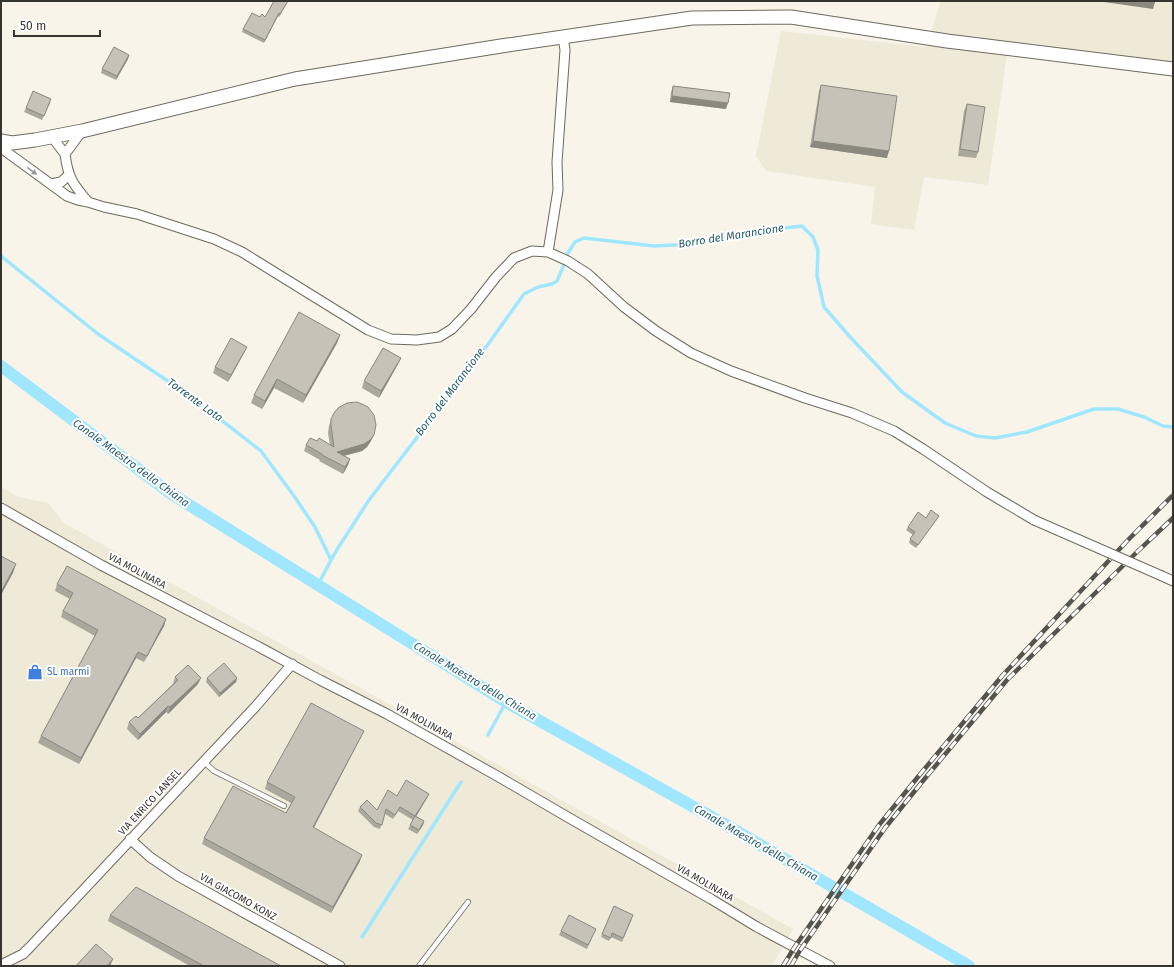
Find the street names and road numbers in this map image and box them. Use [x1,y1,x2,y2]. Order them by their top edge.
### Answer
street label: VIA MOLINARA [106,551,168,591]
street label: VIA MOLINARA [393,701,455,743]
street label: VIA ENRICO LANSEL [116,766,184,838]
street label: VIA MOLINARA [674,862,736,904]
street label: VIA GIACOMO KONZ [197,871,279,923]

